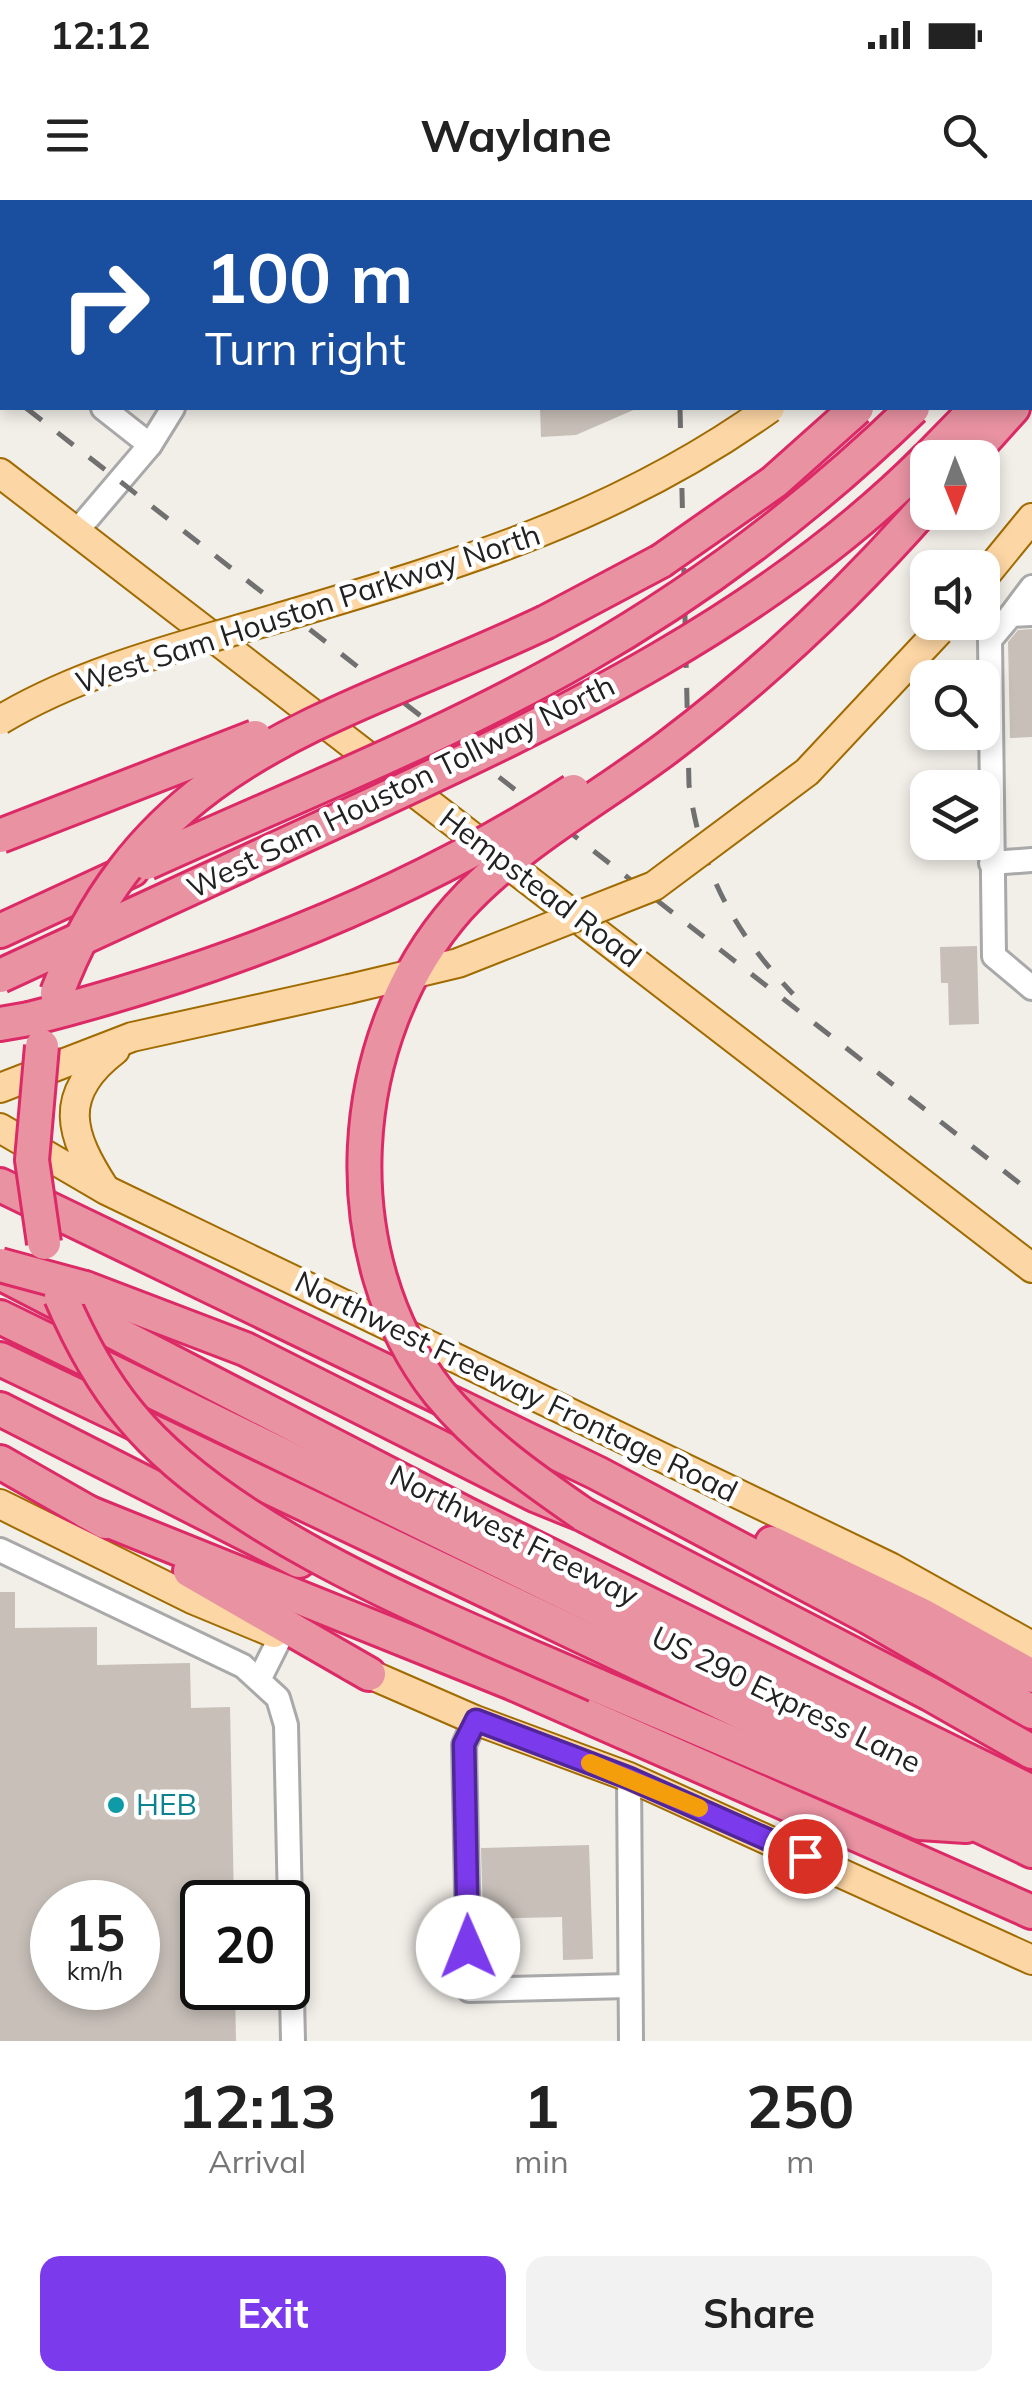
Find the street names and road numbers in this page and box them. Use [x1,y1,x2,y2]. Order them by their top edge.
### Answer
street label: West Sam Houston Parkway North [71,515,545,701]
street label: West Sam Houston Tollway North [181,666,620,906]
street label: Hempstead Road [432,799,649,975]
street label: Northwest Freeway Frontage Road [289,1262,744,1510]
street label: Northwest Freeway [384,1456,645,1614]
street label: US 290 Express Lane [646,1617,927,1781]

